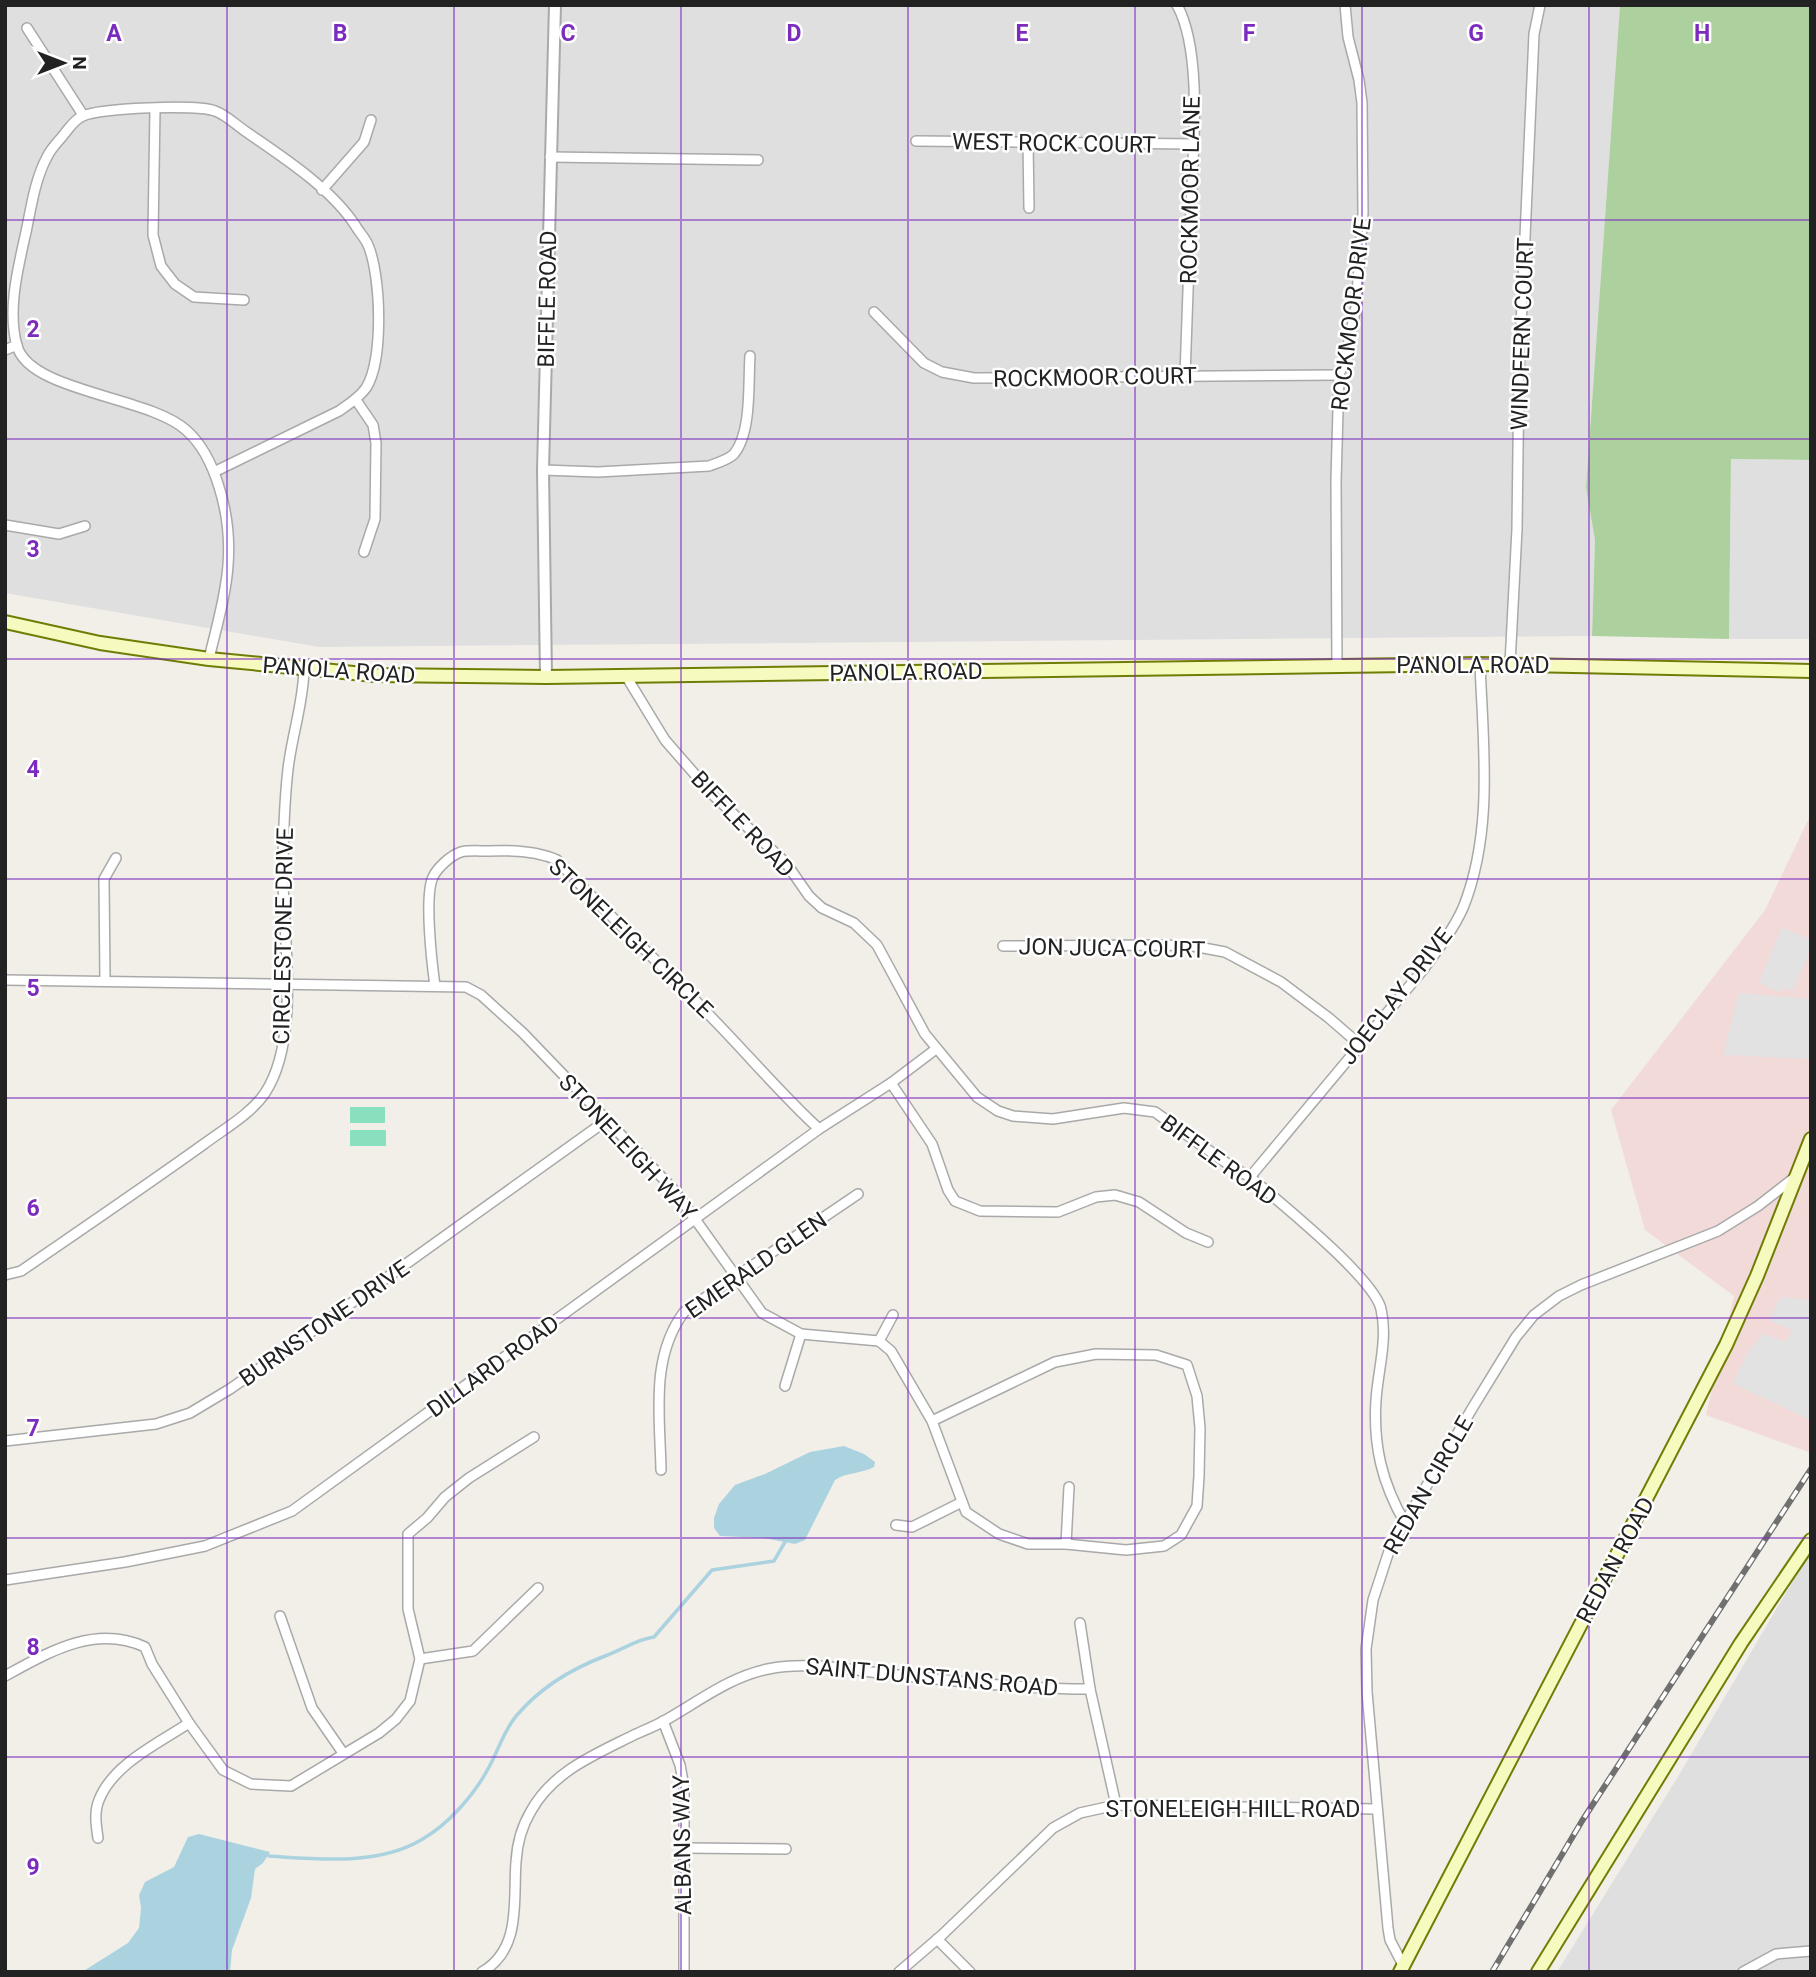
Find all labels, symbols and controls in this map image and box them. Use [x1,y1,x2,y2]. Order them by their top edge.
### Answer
text: A [106,20,122,47]
text: B [333,20,347,47]
text: C [560,20,576,47]
text: D [787,20,801,47]
text: E [1016,20,1029,47]
text: F [1243,20,1256,47]
text: G [1468,20,1484,47]
text: H [1694,20,1710,47]
north arrow [28,28,98,98]
text: N [68,56,91,70]
street label: ROCKMOOR LANE [1175,96,1206,284]
street label: WEST ROCK COURT [952,128,1156,159]
street label: ROCKMOOR DRIVE [1326,216,1377,412]
street label: BIFFLE ROAD [533,230,562,368]
street label: WINDFERN COURT [1506,237,1539,431]
text: 2 [26,316,40,343]
street label: ROCKMOOR COURT [993,362,1197,393]
text: 3 [26,536,40,563]
street label: PANOLA ROAD [262,652,416,689]
street label: PANOLA ROAD [1396,652,1550,679]
street label: PANOLA ROAD [829,658,983,687]
text: 4 [26,756,40,783]
street label: BIFFLE ROAD [685,766,800,883]
street label: CIRCLESTONE DRIVE [268,827,299,1045]
street label: STONELEIGH CIRCLE [543,853,718,1024]
street label: JOECLAY DRIVE [1335,923,1458,1070]
street label: JON JUCA COURT [1018,933,1206,964]
text: 5 [26,975,40,1002]
street label: STONELEIGH WAY [553,1069,702,1226]
street label: BIFFLE ROAD [1155,1109,1282,1212]
text: 6 [26,1195,40,1222]
street label: EMERALD GLEN [681,1207,832,1324]
street label: BURNSTONE DRIVE [234,1255,414,1392]
street label: DILLARD ROAD [422,1310,564,1423]
street label: REDAN CIRCLE [1378,1411,1479,1559]
text: 7 [26,1415,40,1442]
street label: REDAN ROAD [1571,1492,1660,1628]
text: 8 [26,1634,40,1661]
street label: SAINT DUNSTANS ROAD [804,1653,1059,1702]
street label: ALBANS WAY [668,1774,697,1915]
street label: STONELEIGH HILL ROAD [1106,1796,1360,1823]
text: 9 [26,1854,40,1881]

